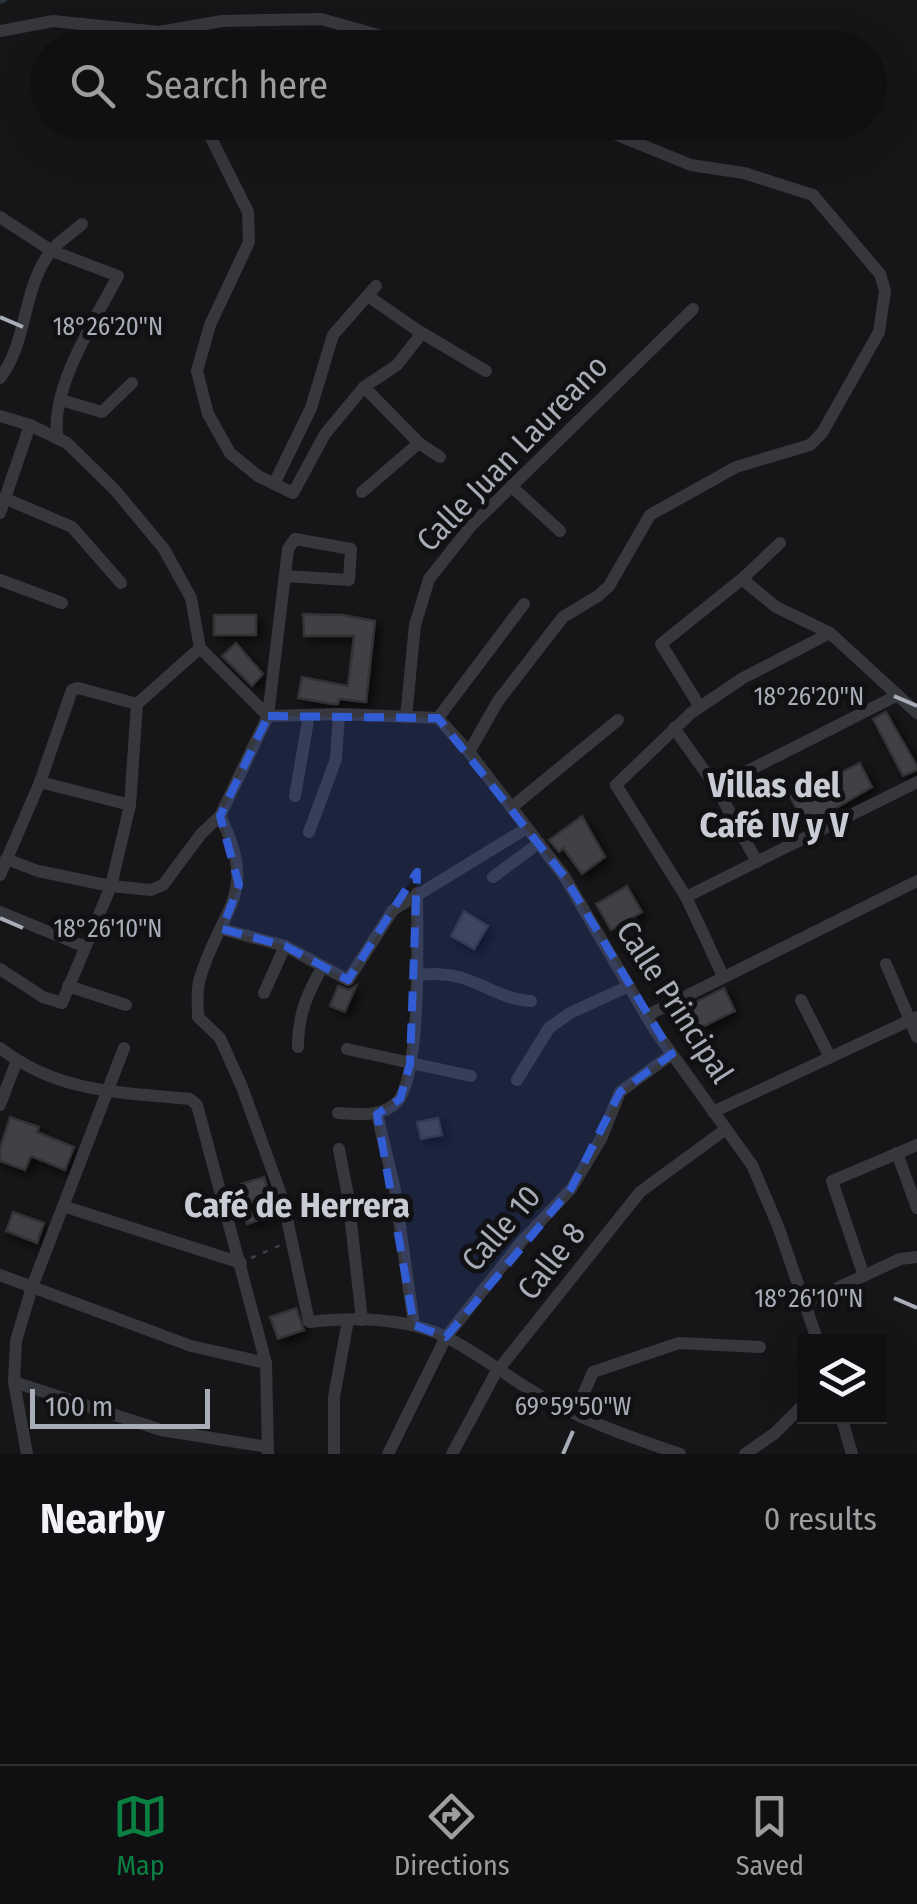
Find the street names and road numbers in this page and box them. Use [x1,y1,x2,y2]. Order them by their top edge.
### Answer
street label: Calle Juan Laureano [409,347,615,559]
street label: Calle Principal [608,914,742,1090]
street label: Calle 10 [454,1178,548,1278]
street label: Calle 8 [509,1215,593,1307]

